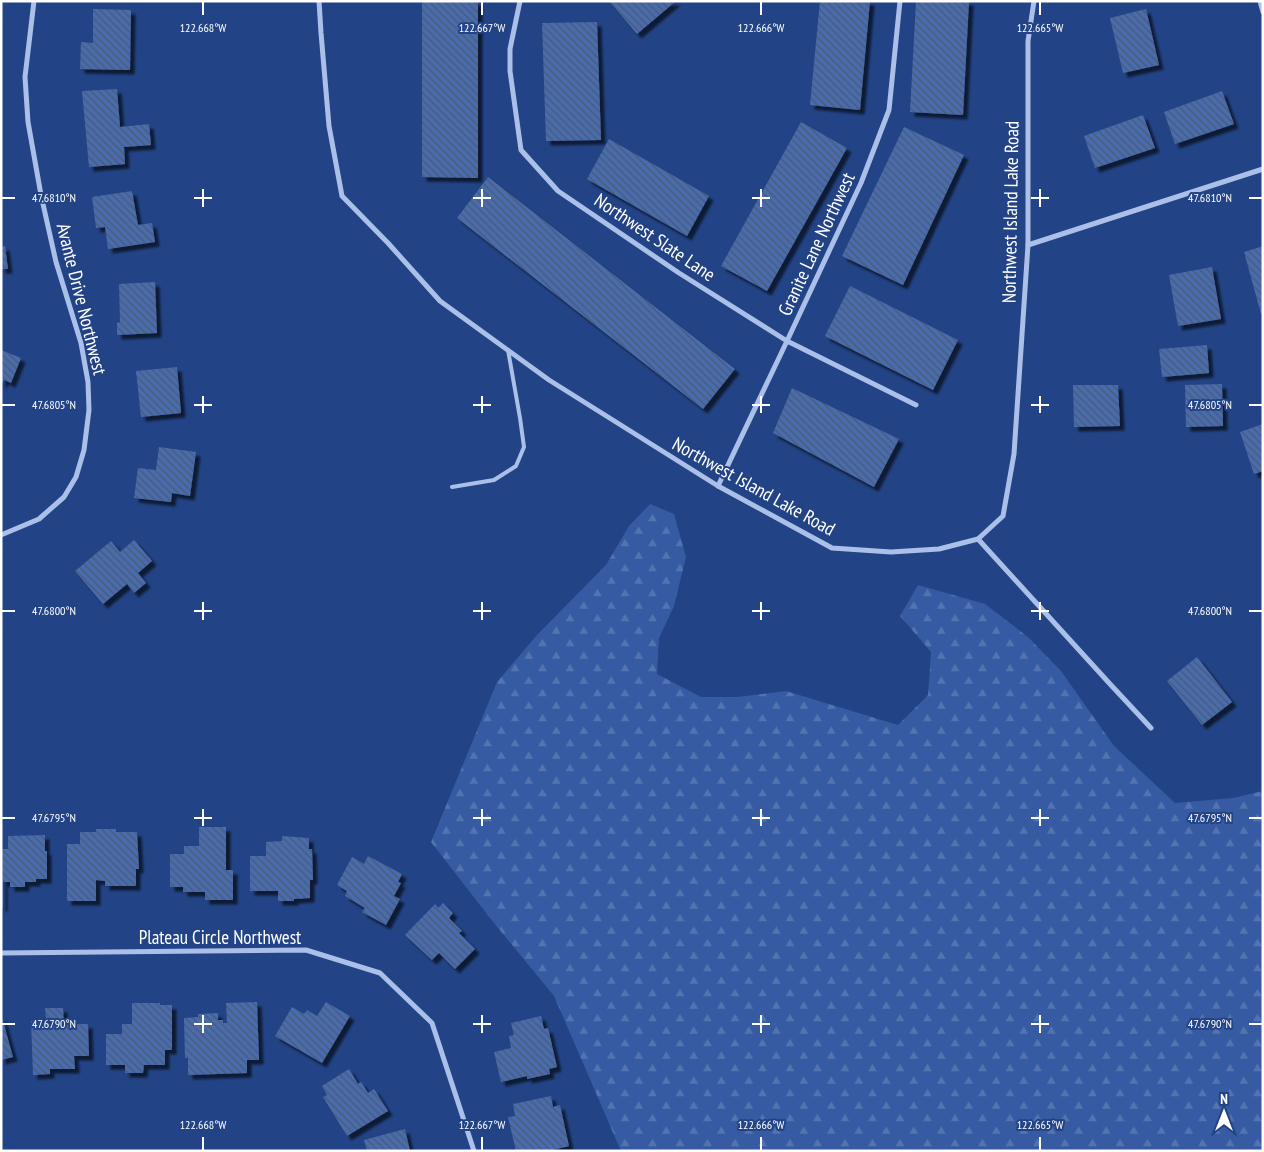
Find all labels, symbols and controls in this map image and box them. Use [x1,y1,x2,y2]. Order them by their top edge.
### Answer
text: 122.668°W [180,20,226,35]
text: 122.667°W [459,20,505,35]
text: 122.666°W [738,20,784,35]
text: 122.665°W [1017,20,1063,35]
street label: Northwest Island Lake Road [996,121,1024,303]
street label: Granite Lane Northwest [772,168,860,319]
street label: Northwest Slate Lane [590,188,720,286]
text: 47.6810°N [32,190,76,205]
text: 47.6810°N [1188,190,1232,205]
street label: Avante Drive Northwest [52,221,113,378]
text: 47.6805°N [32,397,76,412]
text: 47.6805°N [1188,397,1232,412]
street label: Northwest Island Lake Road [668,431,840,541]
text: 47.6800°N [32,603,76,618]
text: 47.6800°N [1188,603,1232,618]
text: 47.6795°N [32,810,76,825]
text: 47.6795°N [1188,810,1232,825]
street label: Plateau Circle Northwest [139,925,302,949]
text: 47.6790°N [32,1016,76,1031]
text: 47.6790°N [1188,1016,1232,1031]
north arrow [1199,1087,1249,1137]
text: N [1220,1090,1228,1108]
text: 122.668°W [180,1117,226,1132]
text: 122.667°W [459,1117,505,1132]
text: 122.666°W [738,1117,784,1132]
text: 122.665°W [1017,1117,1063,1132]

